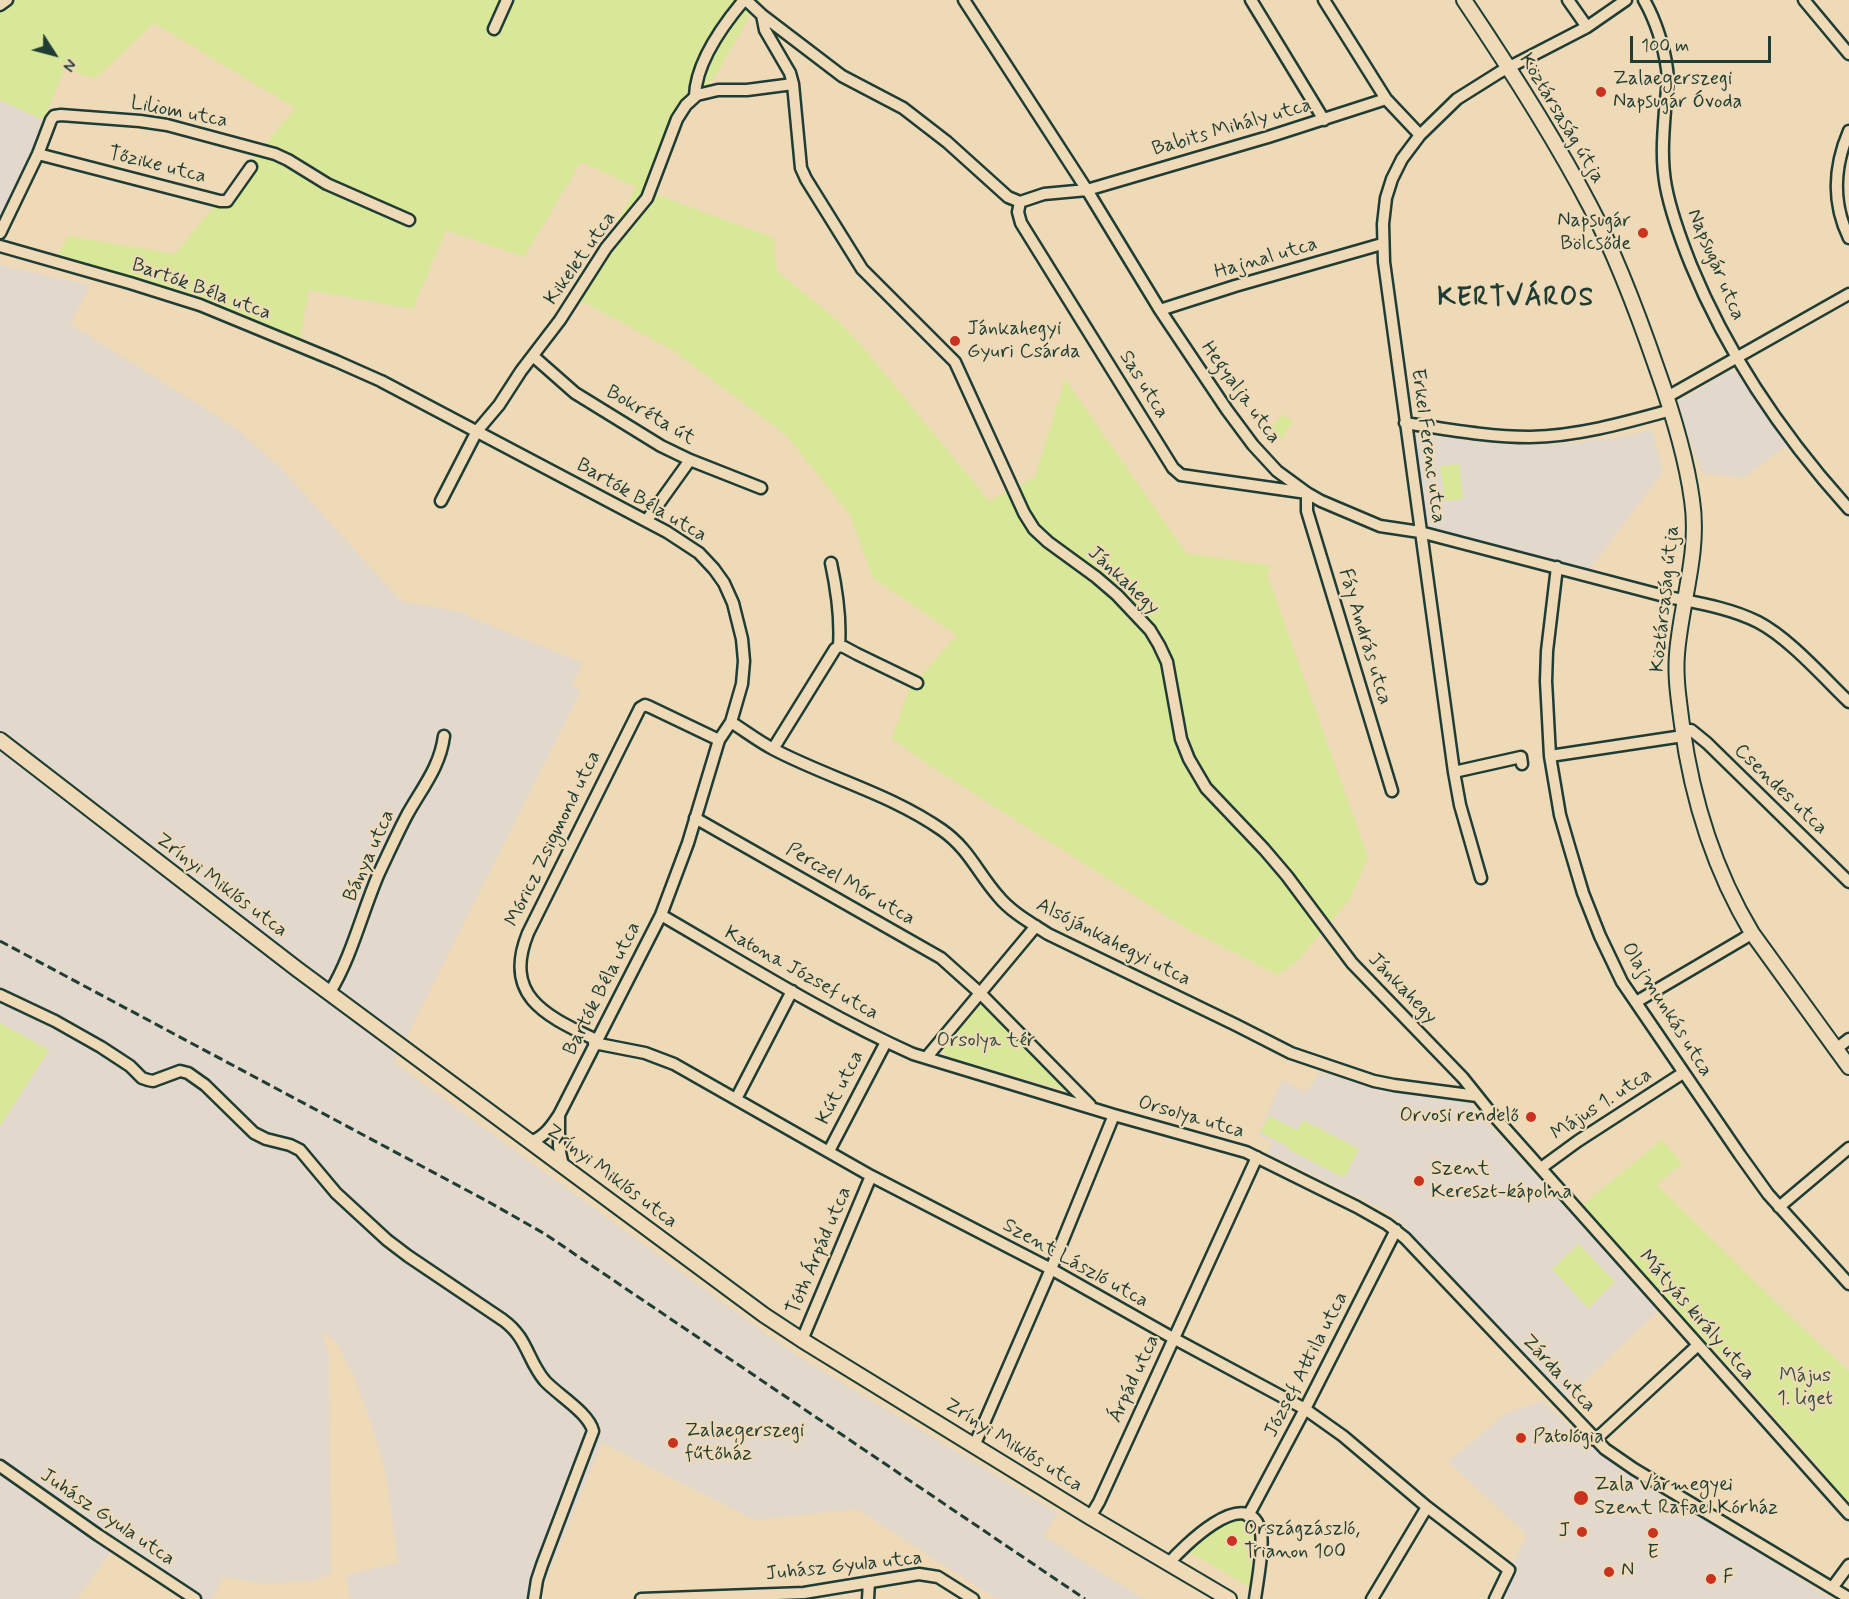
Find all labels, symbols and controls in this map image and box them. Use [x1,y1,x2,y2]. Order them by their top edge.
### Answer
north arrow [24,24,84,84]
scale bar [1633,24,1774,62]
text: 100 m [1641,34,1689,58]
street label: Köztársaság útja [1513,50,1609,188]
text: N [57,54,81,75]
place label: Zalaegerszegi Napsugár Óvoda [1613,68,1742,115]
marker: Zalaegerszegi Napsugár Óvoda [1594,85,1608,99]
street label: Liliom utca [129,92,229,134]
street label: Babits Mihály utca [1149,94,1315,162]
street label: Tőzike utca [106,142,208,190]
street label: Napsugár utca [1681,206,1749,324]
street label: Kikelet utca [540,208,622,310]
place label: Napsugár Bölcsőde [1557,210,1631,257]
marker: Napsugár Bölcsőde [1636,226,1650,240]
street label: Hajnal utca [1212,233,1320,285]
street label: Bartók Béla utca [128,254,274,326]
district label: KERTVÁROS [1437,284,1595,316]
place label: Jánkahegyi Gyuri Csárda [967,318,1080,365]
marker: Jánkahegyi Gyuri Csárda [948,334,962,348]
street label: Hegyalja utca [1195,337,1285,449]
street label: Sas utca [1113,347,1173,423]
street label: Erkel Ferenc utca [1404,367,1450,525]
street label: Bokréta út [601,381,699,451]
street label: Bartók Béla utca [572,454,710,548]
street label: Köztársaság útja [1646,524,1686,674]
street label: Jánkahegy [1082,542,1164,620]
street label: Fáy András utca [1332,566,1396,708]
street label: Csendes utca [1728,739,1832,841]
street label: Móricz Zsigmond utca [501,747,607,931]
street label: Bánya utca [339,806,401,906]
street label: Zrínyi Miklós utca [150,829,292,943]
street label: Perczel Mór utca [781,838,919,932]
street label: Alsójánkahegyi utca [1032,894,1194,992]
street label: Bartók Béla utca [559,918,647,1060]
street label: Katona József utca [720,922,882,1026]
street label: Olajmunkás utca [1615,938,1717,1082]
street label: Jánkahegy [1362,948,1442,1030]
park label: Orsolya tér [937,1030,1035,1054]
street label: Kút utca [812,1047,870,1129]
street label: Május 1. utca [1547,1064,1657,1146]
street label: Orsolya utca [1135,1091,1247,1145]
place label: Orvosi rendelő [1399,1105,1519,1129]
marker: Orvosi rendelő [1524,1110,1538,1124]
street label: Zrínyi Miklós utca [540,1120,682,1234]
place label: Szent Kereszt-kápolna [1431,1158,1572,1205]
marker: Szent Kereszt-kápolna [1412,1174,1426,1188]
street label: Tóth Árpád utca [782,1184,858,1318]
street label: Szent László utca [998,1214,1152,1314]
street label: Mátyás király utca [1633,1246,1759,1386]
street label: József Attila utca [1260,1288,1354,1442]
street label: Zárda utca [1516,1330,1600,1418]
street label: Árpád utca [1104,1331,1166,1427]
park label: Május 1. liget [1777,1365,1833,1412]
street label: Zrínyi Miklós utca [939,1394,1087,1498]
place label: Zalaegerszegi fűtőház [685,1420,804,1467]
place label: Patológia [1533,1426,1604,1450]
marker: Patológia [1514,1431,1528,1445]
marker: Zalaegerszegi fűtőház [666,1436,680,1450]
street label: Juhász Gyula utca [35,1464,179,1572]
place label: Zala Vármegyei Szent Rafael Kórház [1594,1474,1778,1521]
marker: Zala Vármegyei Szent Rafael Kórház [1572,1489,1590,1507]
place label: Országzászló, Trianon 100 [1244,1518,1360,1565]
place label: J [1558,1520,1570,1544]
marker: J [1575,1525,1589,1539]
marker: E [1646,1526,1660,1540]
marker: Országzászló, Trianon 100 [1225,1534,1239,1548]
place label: E [1647,1542,1659,1566]
street label: Juhász Gyula utca [765,1547,923,1587]
place label: N [1621,1560,1634,1584]
marker: N [1602,1565,1616,1579]
place label: F [1723,1567,1734,1591]
marker: F [1704,1572,1718,1586]

